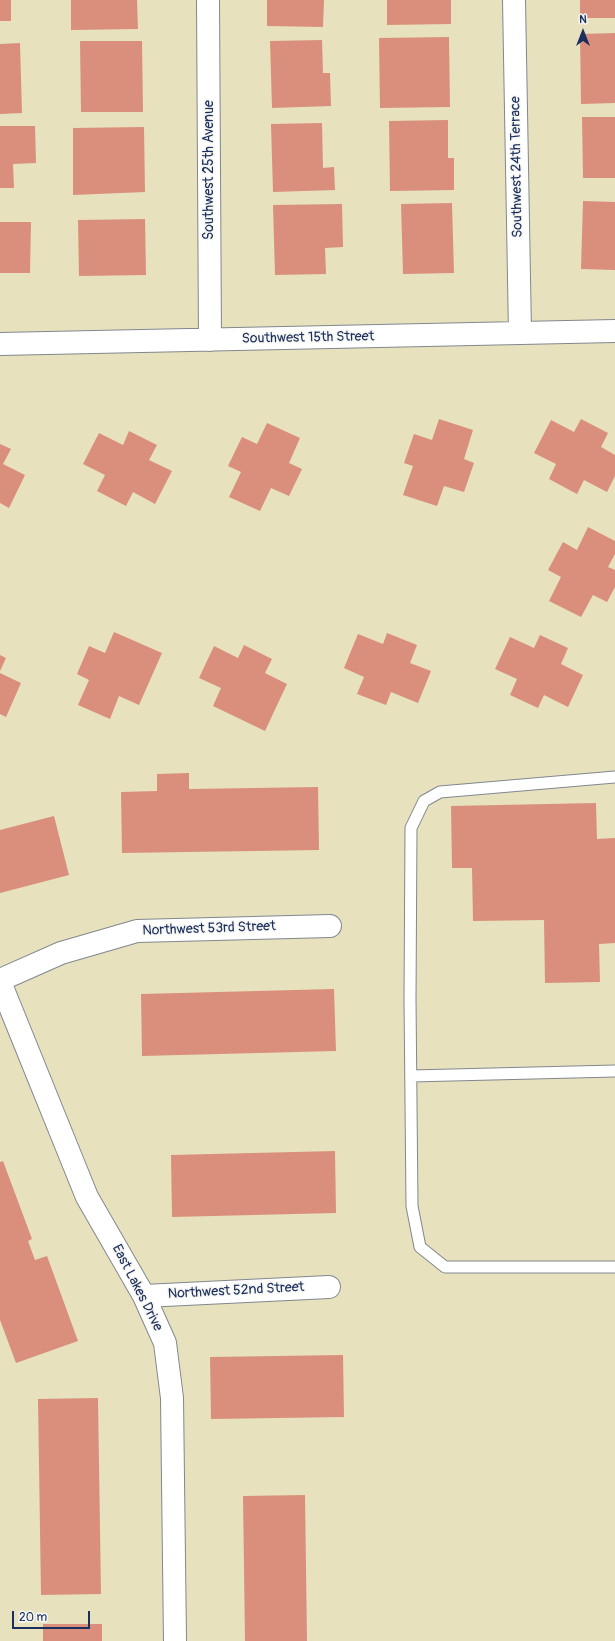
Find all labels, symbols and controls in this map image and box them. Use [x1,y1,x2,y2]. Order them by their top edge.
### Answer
north arrow [563,12,603,52]
text: N [579,13,587,26]
street label: Southwest 24th Terrace [507,96,527,238]
street label: Southwest 25th Avenue [201,100,217,240]
street label: Southwest 15th Street [242,328,374,348]
street label: Northwest 53rd Street [142,918,276,940]
street label: East Lakes Drive [108,1242,166,1334]
street label: Northwest 52nd Street [167,1279,305,1303]
scale bar [14,1603,92,1629]
text: 20 m [19,1610,47,1625]

